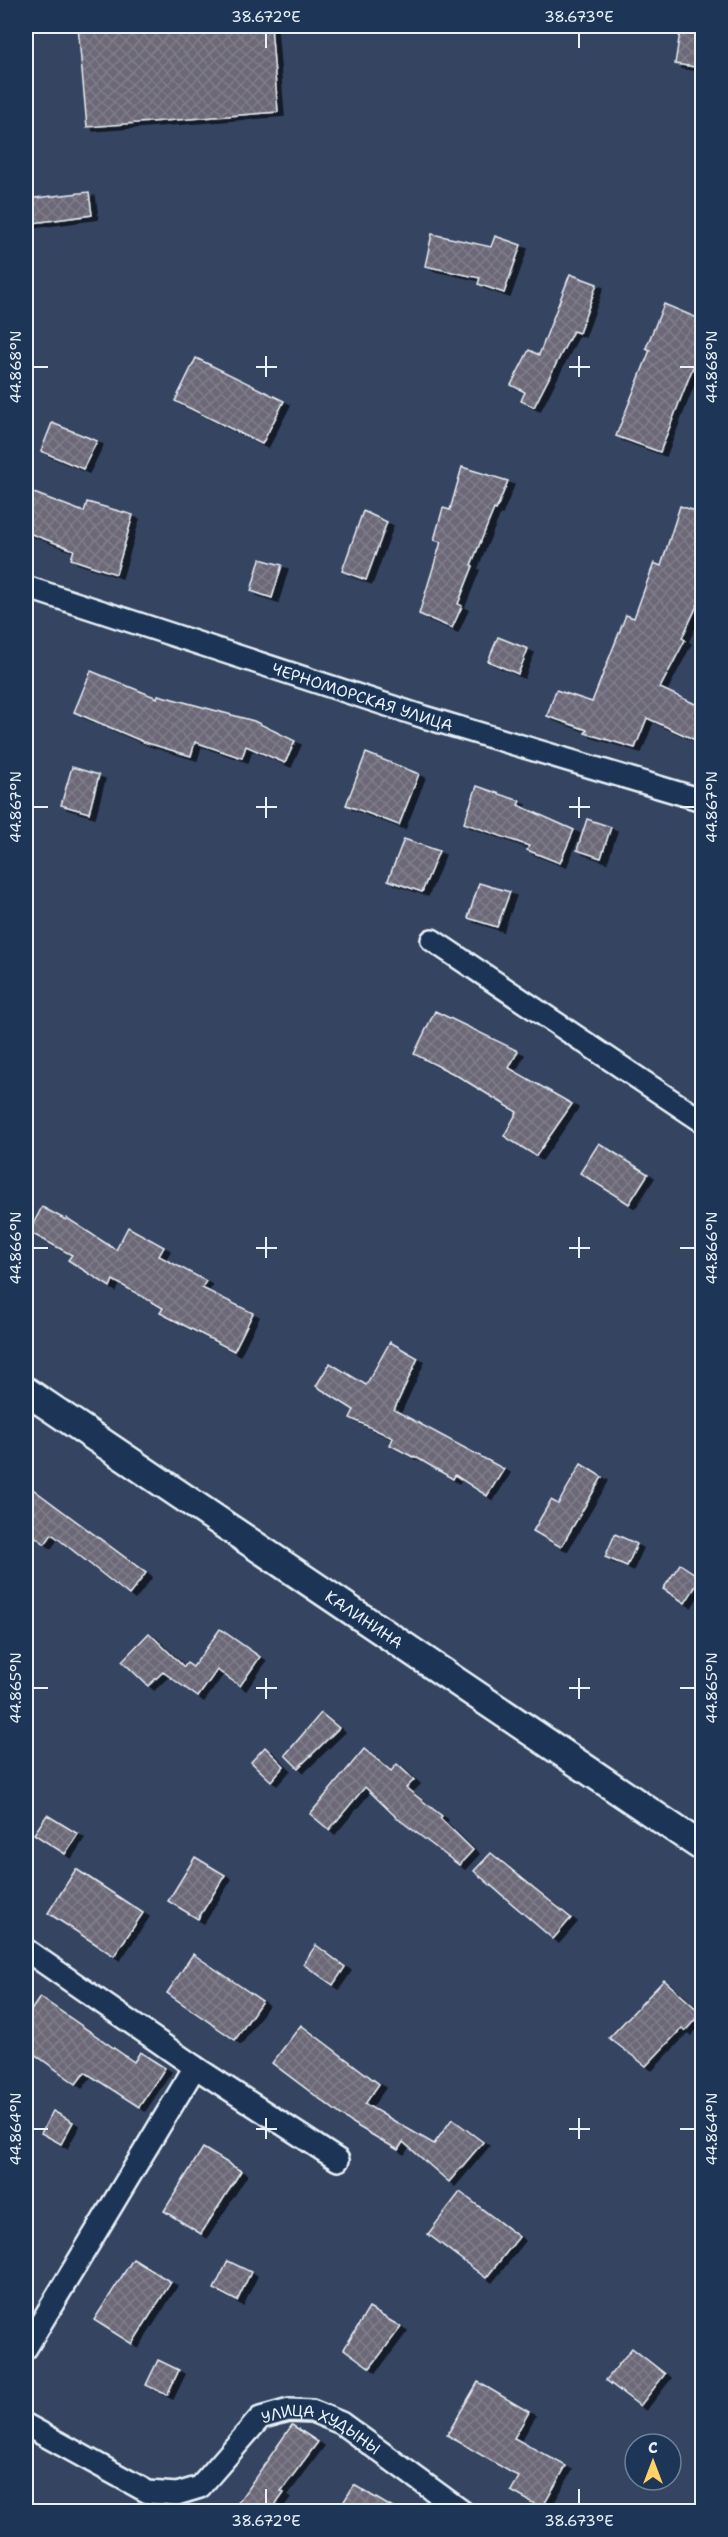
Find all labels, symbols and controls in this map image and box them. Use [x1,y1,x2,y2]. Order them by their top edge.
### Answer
text: 38.672°E [231,7,301,27]
text: 38.673°E [544,7,614,27]
text: 44.868°N [6,331,26,403]
text: 44.868°N [702,331,722,403]
street label: ЧЕРНОМОРСКАЯ УЛИЦА [269,658,456,736]
text: 44.867°N [6,771,26,843]
text: 44.867°N [702,771,722,843]
text: 44.866°N [6,1211,26,1285]
text: 44.866°N [702,1211,722,1285]
street label: КАЛИНИНА [321,1585,407,1653]
text: 44.865°N [6,1652,26,1724]
text: 44.865°N [702,1652,722,1724]
text: 44.864°N [6,2093,26,2165]
text: 44.864°N [702,2093,722,2165]
street label: УЛИЦА ХУДЫНЫ [259,2399,385,2459]
north arrow [623,2432,683,2492]
text: С [648,2437,658,2458]
text: 38.672°E [231,2511,301,2531]
text: 38.673°E [544,2511,614,2531]

